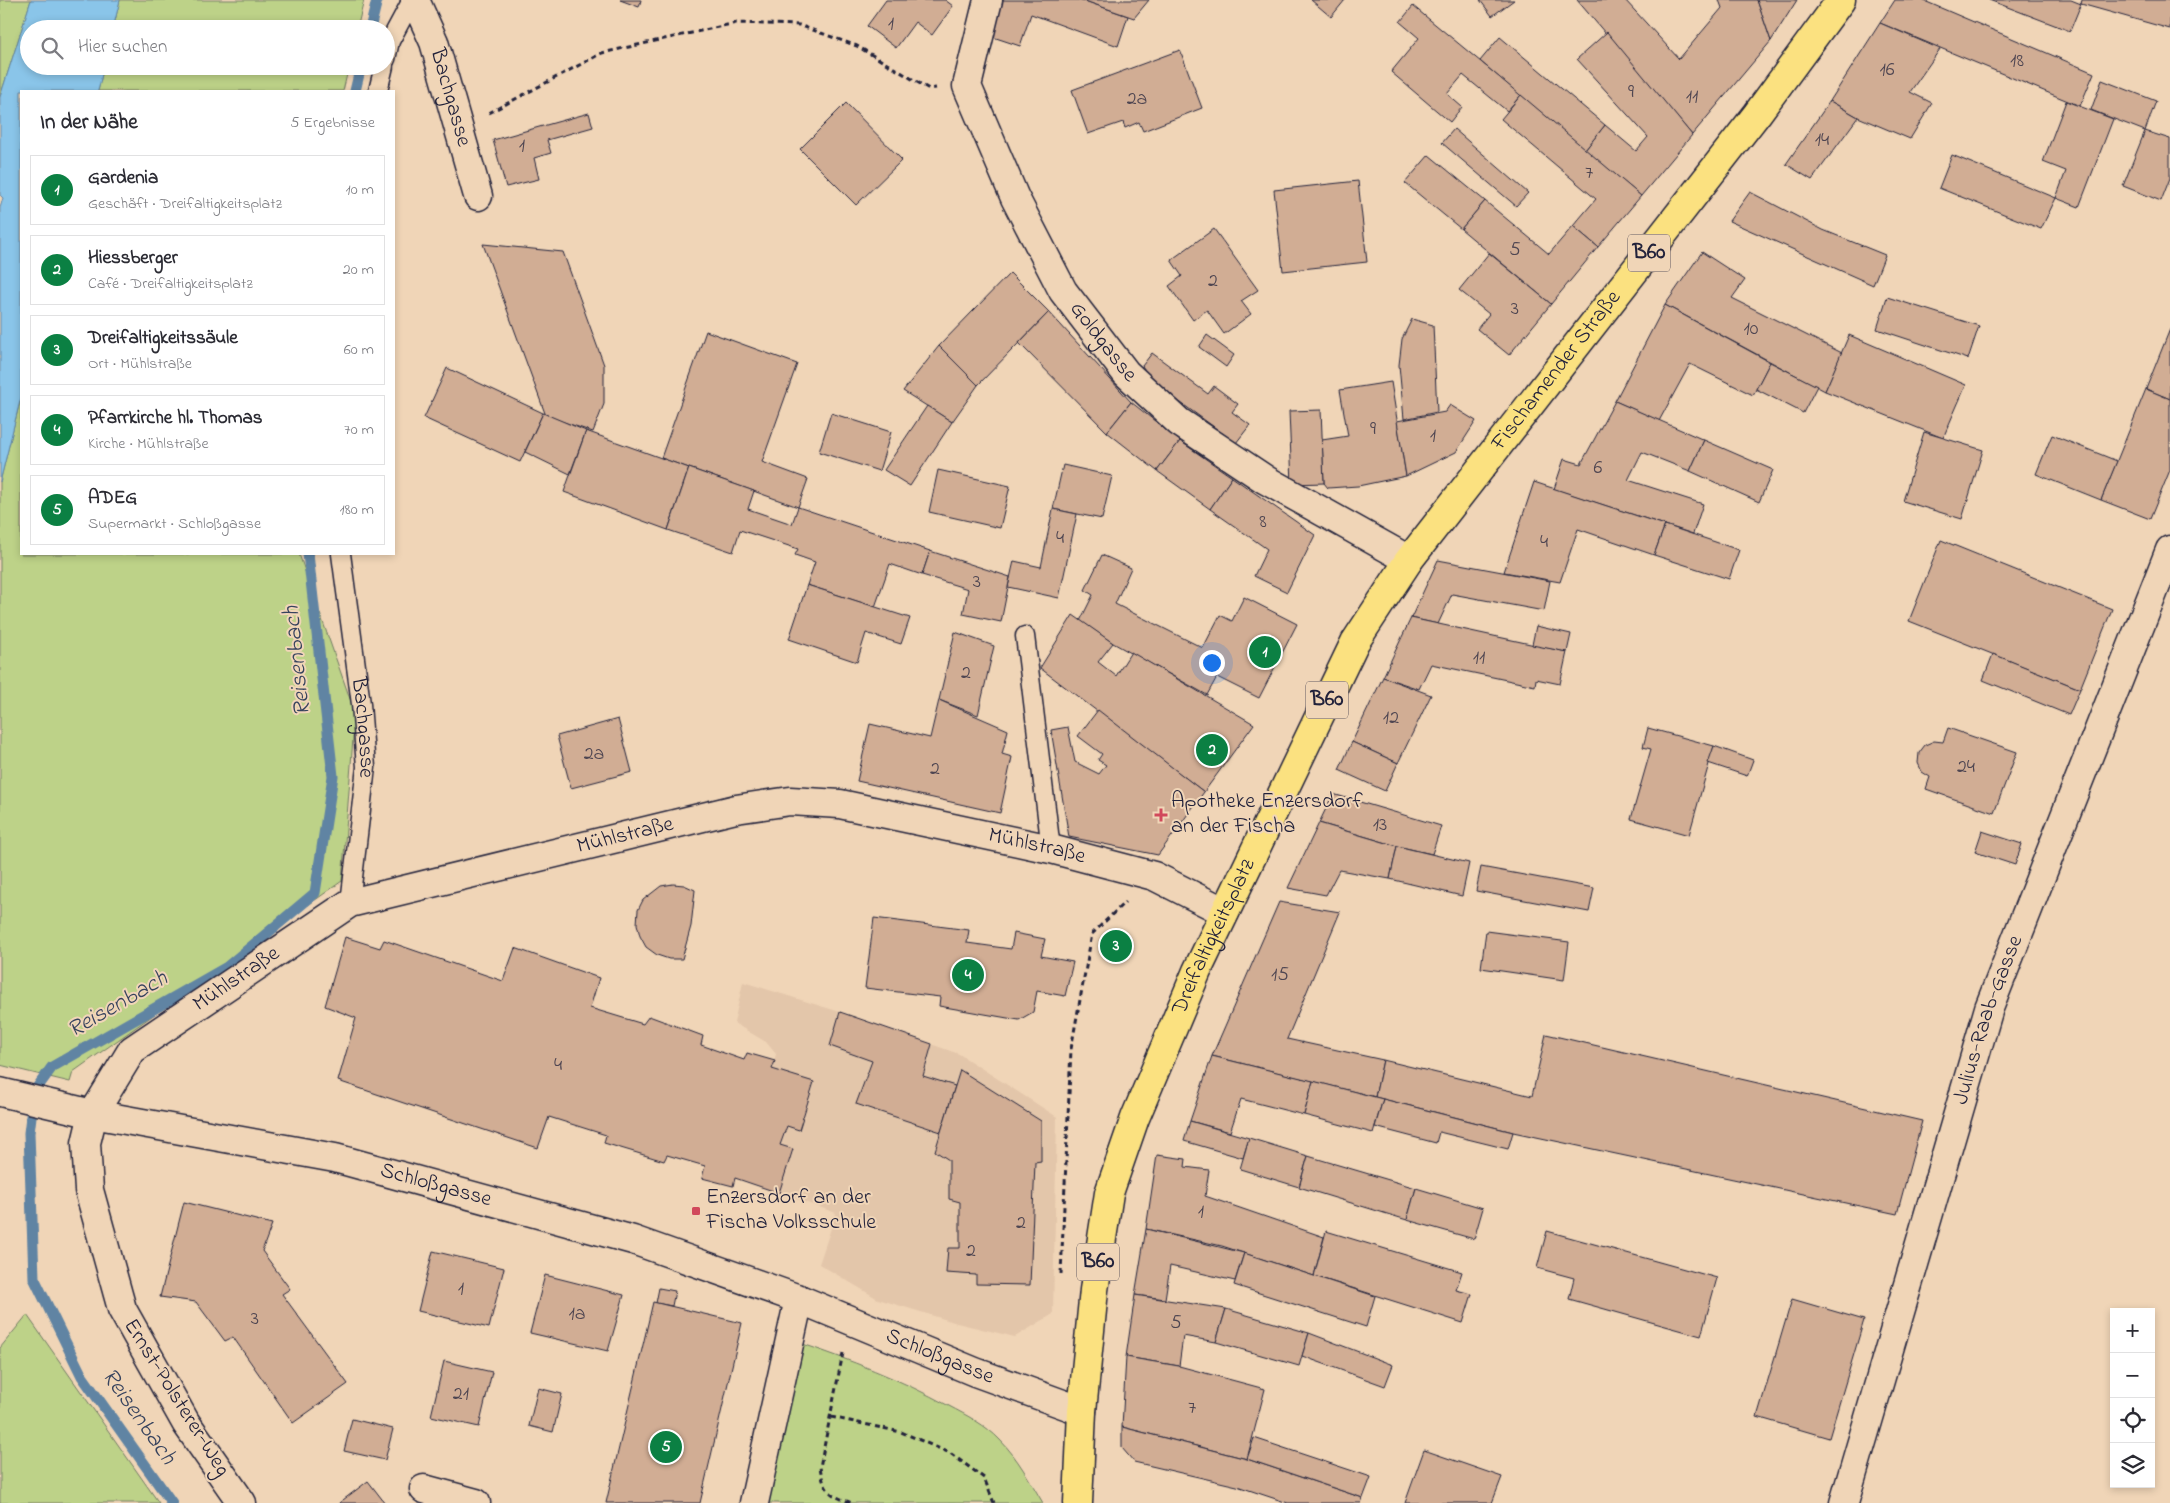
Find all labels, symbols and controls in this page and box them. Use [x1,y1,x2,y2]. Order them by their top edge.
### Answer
house number: 1 [888,10,894,39]
search box [20,20,395,75]
icon: search [38,34,66,62]
text: Hier suchen [78,34,167,61]
street label: Bachgasse [420,44,479,151]
house number: 18 [2010,47,2024,76]
house number: 16 [1879,56,1895,85]
house number: 9 [1628,78,1634,107]
house number: 11 [1686,83,1698,112]
house number: 2a [1127,85,1147,114]
text: In der Nähe [40,108,138,138]
text: 5 Ergebnisse [290,111,375,135]
house number: 14 [1815,126,1829,155]
house number: 1 [519,132,525,161]
house number: 7 [1585,159,1593,188]
text: Gardenia [88,165,158,192]
text: 1 [54,178,60,202]
text: 10 m [346,178,374,202]
text: Geschäft · Dreifaltigkeitsplatz [88,192,282,216]
road number: B60 [1628,234,1670,272]
house number: 5 [1509,236,1521,265]
text: Hiessberger [88,245,178,272]
text: 2 [53,258,61,282]
text: 20 m [343,258,374,282]
house number: 2 [1208,267,1218,296]
text: Café · Dreifaltigkeitsplatz [88,272,253,296]
street label: Fischamender Straße [1483,284,1630,458]
street label: Goldgasse [1061,295,1144,391]
house number: 3 [1511,295,1519,324]
house number: 10 [1744,315,1759,344]
text: Dreifaltigkeitssäule [88,325,238,352]
text: 3 [54,338,60,362]
text: 60 m [344,338,374,362]
text: Ort · Mühlstraße [88,352,192,376]
text: Pfarrkirche hl. Thomas [88,405,262,432]
house number: 9 [1370,415,1376,444]
text: 4 [54,418,60,442]
text: 70 m [344,418,374,442]
house number: 1 [1430,422,1436,451]
text: Kirche · Mühlstraße [88,432,209,456]
house number: 6 [1594,454,1603,483]
text: ADEG [88,485,137,512]
text: 5 [52,498,62,522]
text: 180 m [340,498,374,522]
house number: 8 [1259,508,1267,537]
text: Supermarkt · Schloßgasse [88,512,261,536]
house number: 4 [1056,524,1064,553]
house number: 4 [1540,528,1548,557]
house number: 3 [973,568,981,597]
water label: Reisenbach [275,603,321,718]
pin: 1 [1249,633,1281,671]
house number: 11 [1473,644,1485,673]
your location [1199,650,1225,676]
house number: 2 [961,659,971,688]
street label: Bachgasse [341,674,382,780]
road number: B60 [1306,682,1348,718]
house number: 12 [1383,704,1399,733]
pin: 2 [1196,731,1228,769]
house number: 2a [584,740,604,769]
house number: 24 [1957,753,1975,782]
house number: 2 [930,755,940,784]
place label: Apotheke Enzersdorf an der Fischa [1171,786,1364,843]
street label: Mühlstraße [574,809,677,863]
marker: Apotheke Enzersdorf an der Fischa [1155,809,1167,821]
house number: 13 [1373,811,1387,840]
street label: Mühlstraße [985,820,1089,873]
street label: Dreifaltigkeitsplatz [1164,853,1265,1021]
pin: 3 [1100,927,1132,965]
street label: Julius-Raab-Gasse [1945,931,2032,1109]
street label: Mühlstraße [187,938,287,1020]
pin: 4 [952,956,984,994]
house number: 15 [1271,961,1289,990]
water label: Reisenbach [61,962,175,1048]
house number: 4 [554,1051,562,1080]
street label: Schloßgasse [376,1155,495,1216]
place label: Enzersdorf an der Fischa Volksschule [705,1182,876,1239]
house number: 1 [1198,1198,1204,1227]
marker: Enzersdorf an der Fischa Volksschule [690,1205,702,1217]
house number: 2 [1016,1209,1026,1238]
house number: 2 [966,1237,976,1266]
road number: B60 [1077,1244,1119,1280]
house number: 1 [458,1275,464,1304]
house number: 1a [568,1300,586,1329]
house number: 3 [251,1305,259,1334]
map controls [2110,1308,2155,1488]
button: + [2110,1308,2155,1353]
house number: 5 [1170,1309,1182,1338]
street label: Ernst-Polsterer-Weg [114,1313,238,1484]
street label: Schloßgasse [881,1321,998,1394]
button: − [2110,1353,2155,1398]
water label: Reisenbach [92,1362,184,1473]
house number: 21 [453,1380,469,1409]
house number: 7 [1188,1394,1196,1423]
button: locate [2110,1398,2155,1443]
pin: 5 [650,1428,682,1466]
button: layers [2110,1443,2155,1488]

